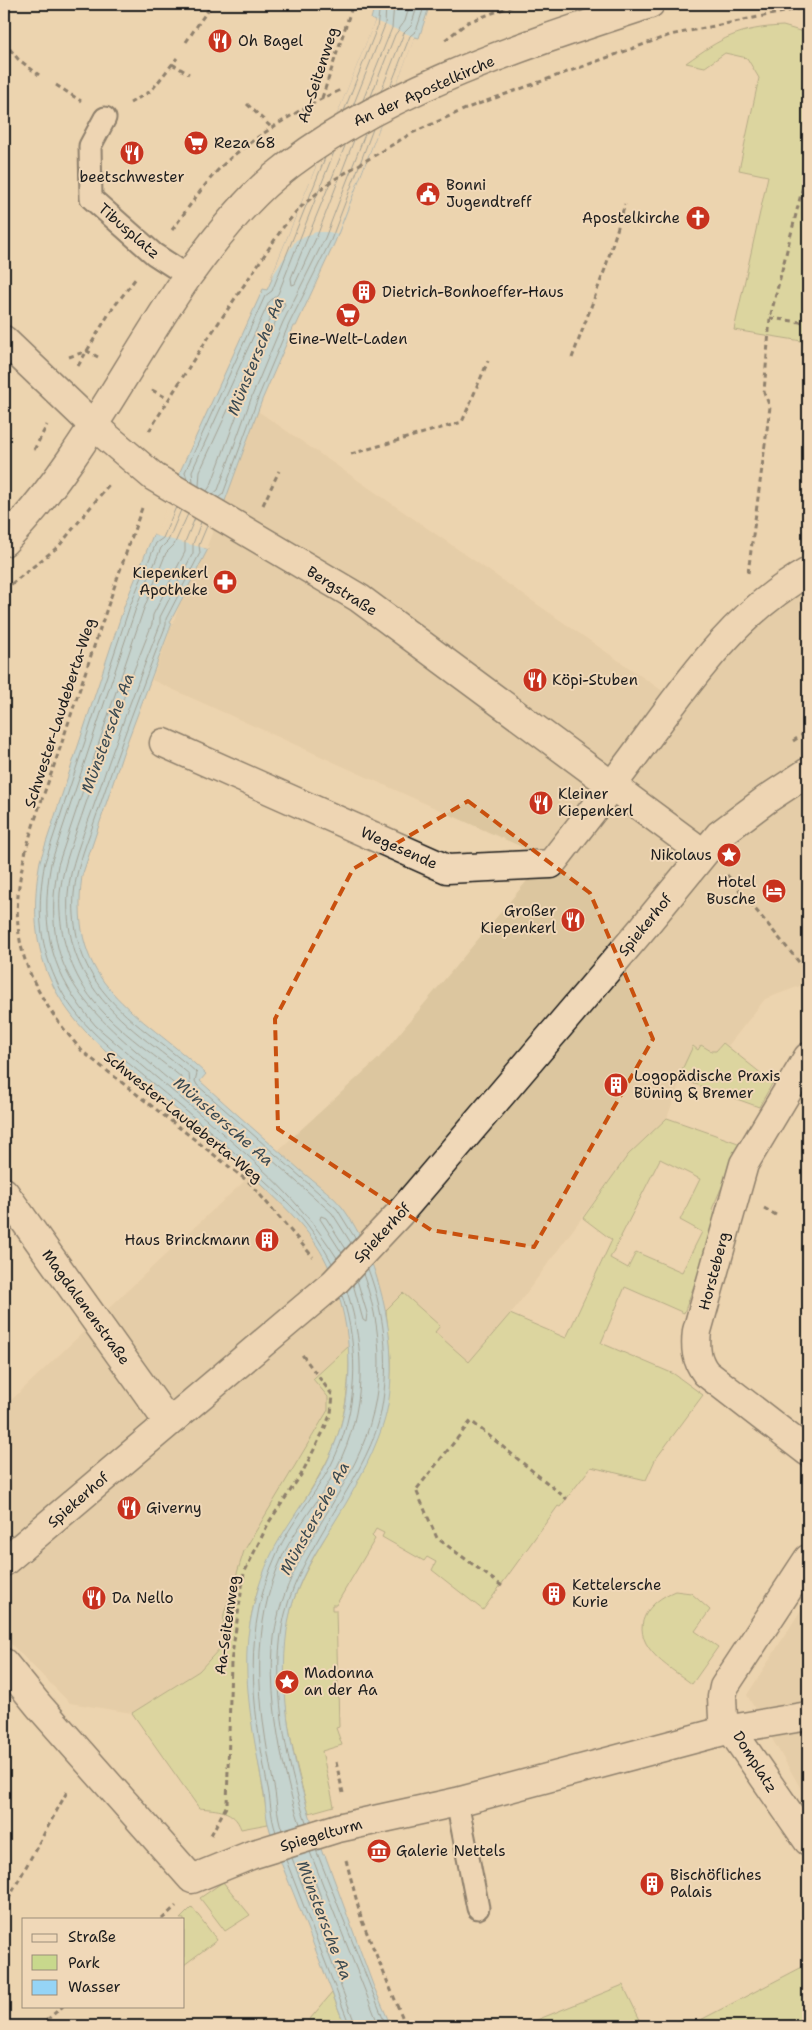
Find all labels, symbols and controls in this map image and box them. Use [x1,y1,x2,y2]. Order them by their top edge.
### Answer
street label: Aa-Seitenweg [293,24,343,126]
restaurant icon: Oh Bagel [207,28,233,54]
place label: Oh Bagel [238,31,304,51]
street label: An der Apostelkirche [350,51,498,131]
supermarket icon: Reza 68 [183,130,209,156]
place label: Reza 68 [214,133,276,153]
restaurant icon: beetschwester [119,140,145,166]
place label: beetschwester [79,167,185,187]
place label: Bonni Jugendtreff [446,175,533,212]
public building icon: Bonni Jugendtreff [415,181,441,207]
street label: Tibusplatz [94,199,164,263]
church icon: Apostelkirche [685,205,711,231]
place label: Apostelkirche [582,208,680,228]
building icon: Dietrich-Bonhoeffer-Haus [351,279,377,305]
place label: Dietrich-Bonhoeffer-Haus [382,282,564,302]
water label: Münstersche Aa [222,294,289,419]
supermarket icon: Eine-Welt-Laden [335,302,361,328]
place label: Eine-Welt-Laden [289,329,407,349]
street label: Bergstraße [303,561,381,621]
place label: Kiepenkerl Apotheke [133,563,208,600]
pharmacy icon: Kiepenkerl Apotheke [212,569,238,595]
street label: Schwester-Laudeberta-Weg [20,615,100,811]
restaurant icon: Köpi-Stuben [522,667,548,693]
water label: Münstersche Aa [76,670,139,796]
place label: Köpi-Stuben [552,670,638,690]
place label: Kleiner Kiepenkerl [558,784,634,821]
restaurant icon: Kleiner Kiepenkerl [528,790,554,816]
street label: Wegesende [357,822,441,874]
place icon: Nikolaus [716,842,742,868]
place label: Nikolaus [650,845,712,865]
place label: Hotel Busche [707,872,756,909]
hotel icon: Hotel Busche [761,878,787,904]
street label: Spiekerhof [614,889,677,960]
place label: Großer Kiepenkerl [481,901,556,938]
restaurant icon: Großer Kiepenkerl [560,907,586,933]
street label: Schwester-Laudeberta-Weg [100,1047,266,1187]
place label: Logopädische Praxis Büning & Bremer [634,1066,781,1103]
water label: Münstersche Aa [169,1072,278,1171]
building icon: Logopädische Praxis Büning & Bremer [603,1072,629,1098]
street label: Spiekerhof [349,1198,415,1267]
building icon: Haus Brinckmann [254,1227,280,1253]
place label: Haus Brinckmann [124,1230,250,1250]
street label: Horsteberg [694,1230,734,1312]
street label: Magdalenenstraße [37,1245,135,1369]
water label: Münstersche Aa [275,1458,354,1578]
street label: Spiekerhof [43,1467,113,1532]
restaurant icon: Giverny [116,1495,142,1521]
place label: Giverny [146,1498,202,1518]
street label: Aa-Seitenweg [210,1574,244,1676]
place label: Kettelersche Kurie [572,1575,661,1612]
building icon: Kettelersche Kurie [541,1581,567,1607]
restaurant icon: Da Nello [81,1585,107,1611]
place label: Da Nello [112,1588,174,1608]
place label: Madonna an der Aa [304,1663,378,1700]
place icon: Madonna an der Aa [274,1669,300,1695]
street label: Domplatz [728,1727,782,1797]
street label: Spiegelturm [277,1814,365,1856]
museum icon: Galerie Nettels [366,1838,392,1864]
place label: Galerie Nettels [396,1841,506,1861]
water label: Münstersche Aa [292,1858,357,1983]
place label: Bischöfliches Palais [670,1865,762,1902]
building icon: Bischöfliches Palais [639,1871,665,1897]
legend [22,1918,185,2008]
text: Straße [68,1927,116,1947]
text: Park [68,1953,100,1973]
text: Wasser [68,1977,121,1997]

